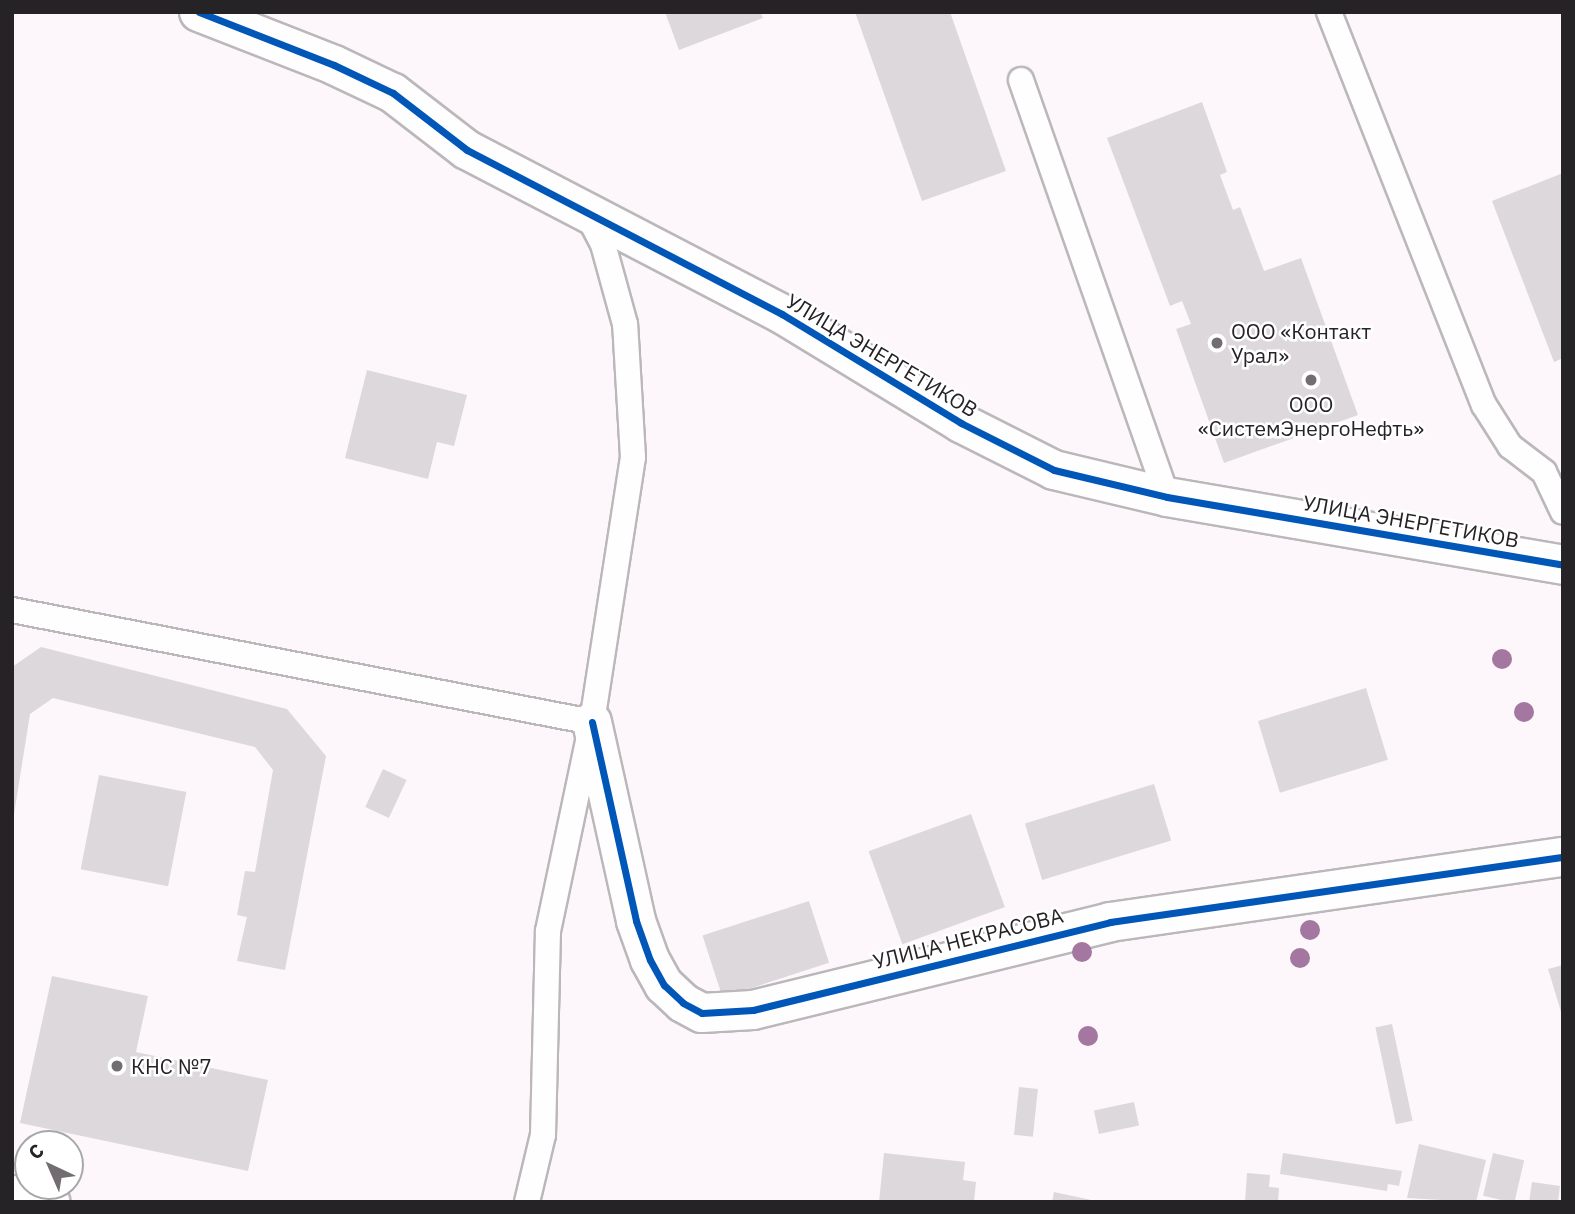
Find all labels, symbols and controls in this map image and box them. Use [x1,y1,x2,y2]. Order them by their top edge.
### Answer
street label: УЛИЦА ЭНЕРГЕТИКОВ [782,288,982,422]
place label: ООО «Контакт Урал» [1231,318,1371,368]
marker: ООО «Контакт Урал» [1209,335,1225,351]
marker: ООО «СистемЭнергоНефть» [1303,372,1319,388]
place label: ООО «СистемЭнергоНефть» [1198,391,1424,441]
street label: УЛИЦА ЭНЕРГЕТИКОВ [1301,490,1521,552]
street label: УЛИЦА НЕКРАСОВА [870,902,1066,974]
place label: КНС №7 [131,1053,212,1079]
marker: КНС №7 [109,1058,125,1074]
north arrow [14,1130,84,1200]
text: С [23,1138,49,1164]

